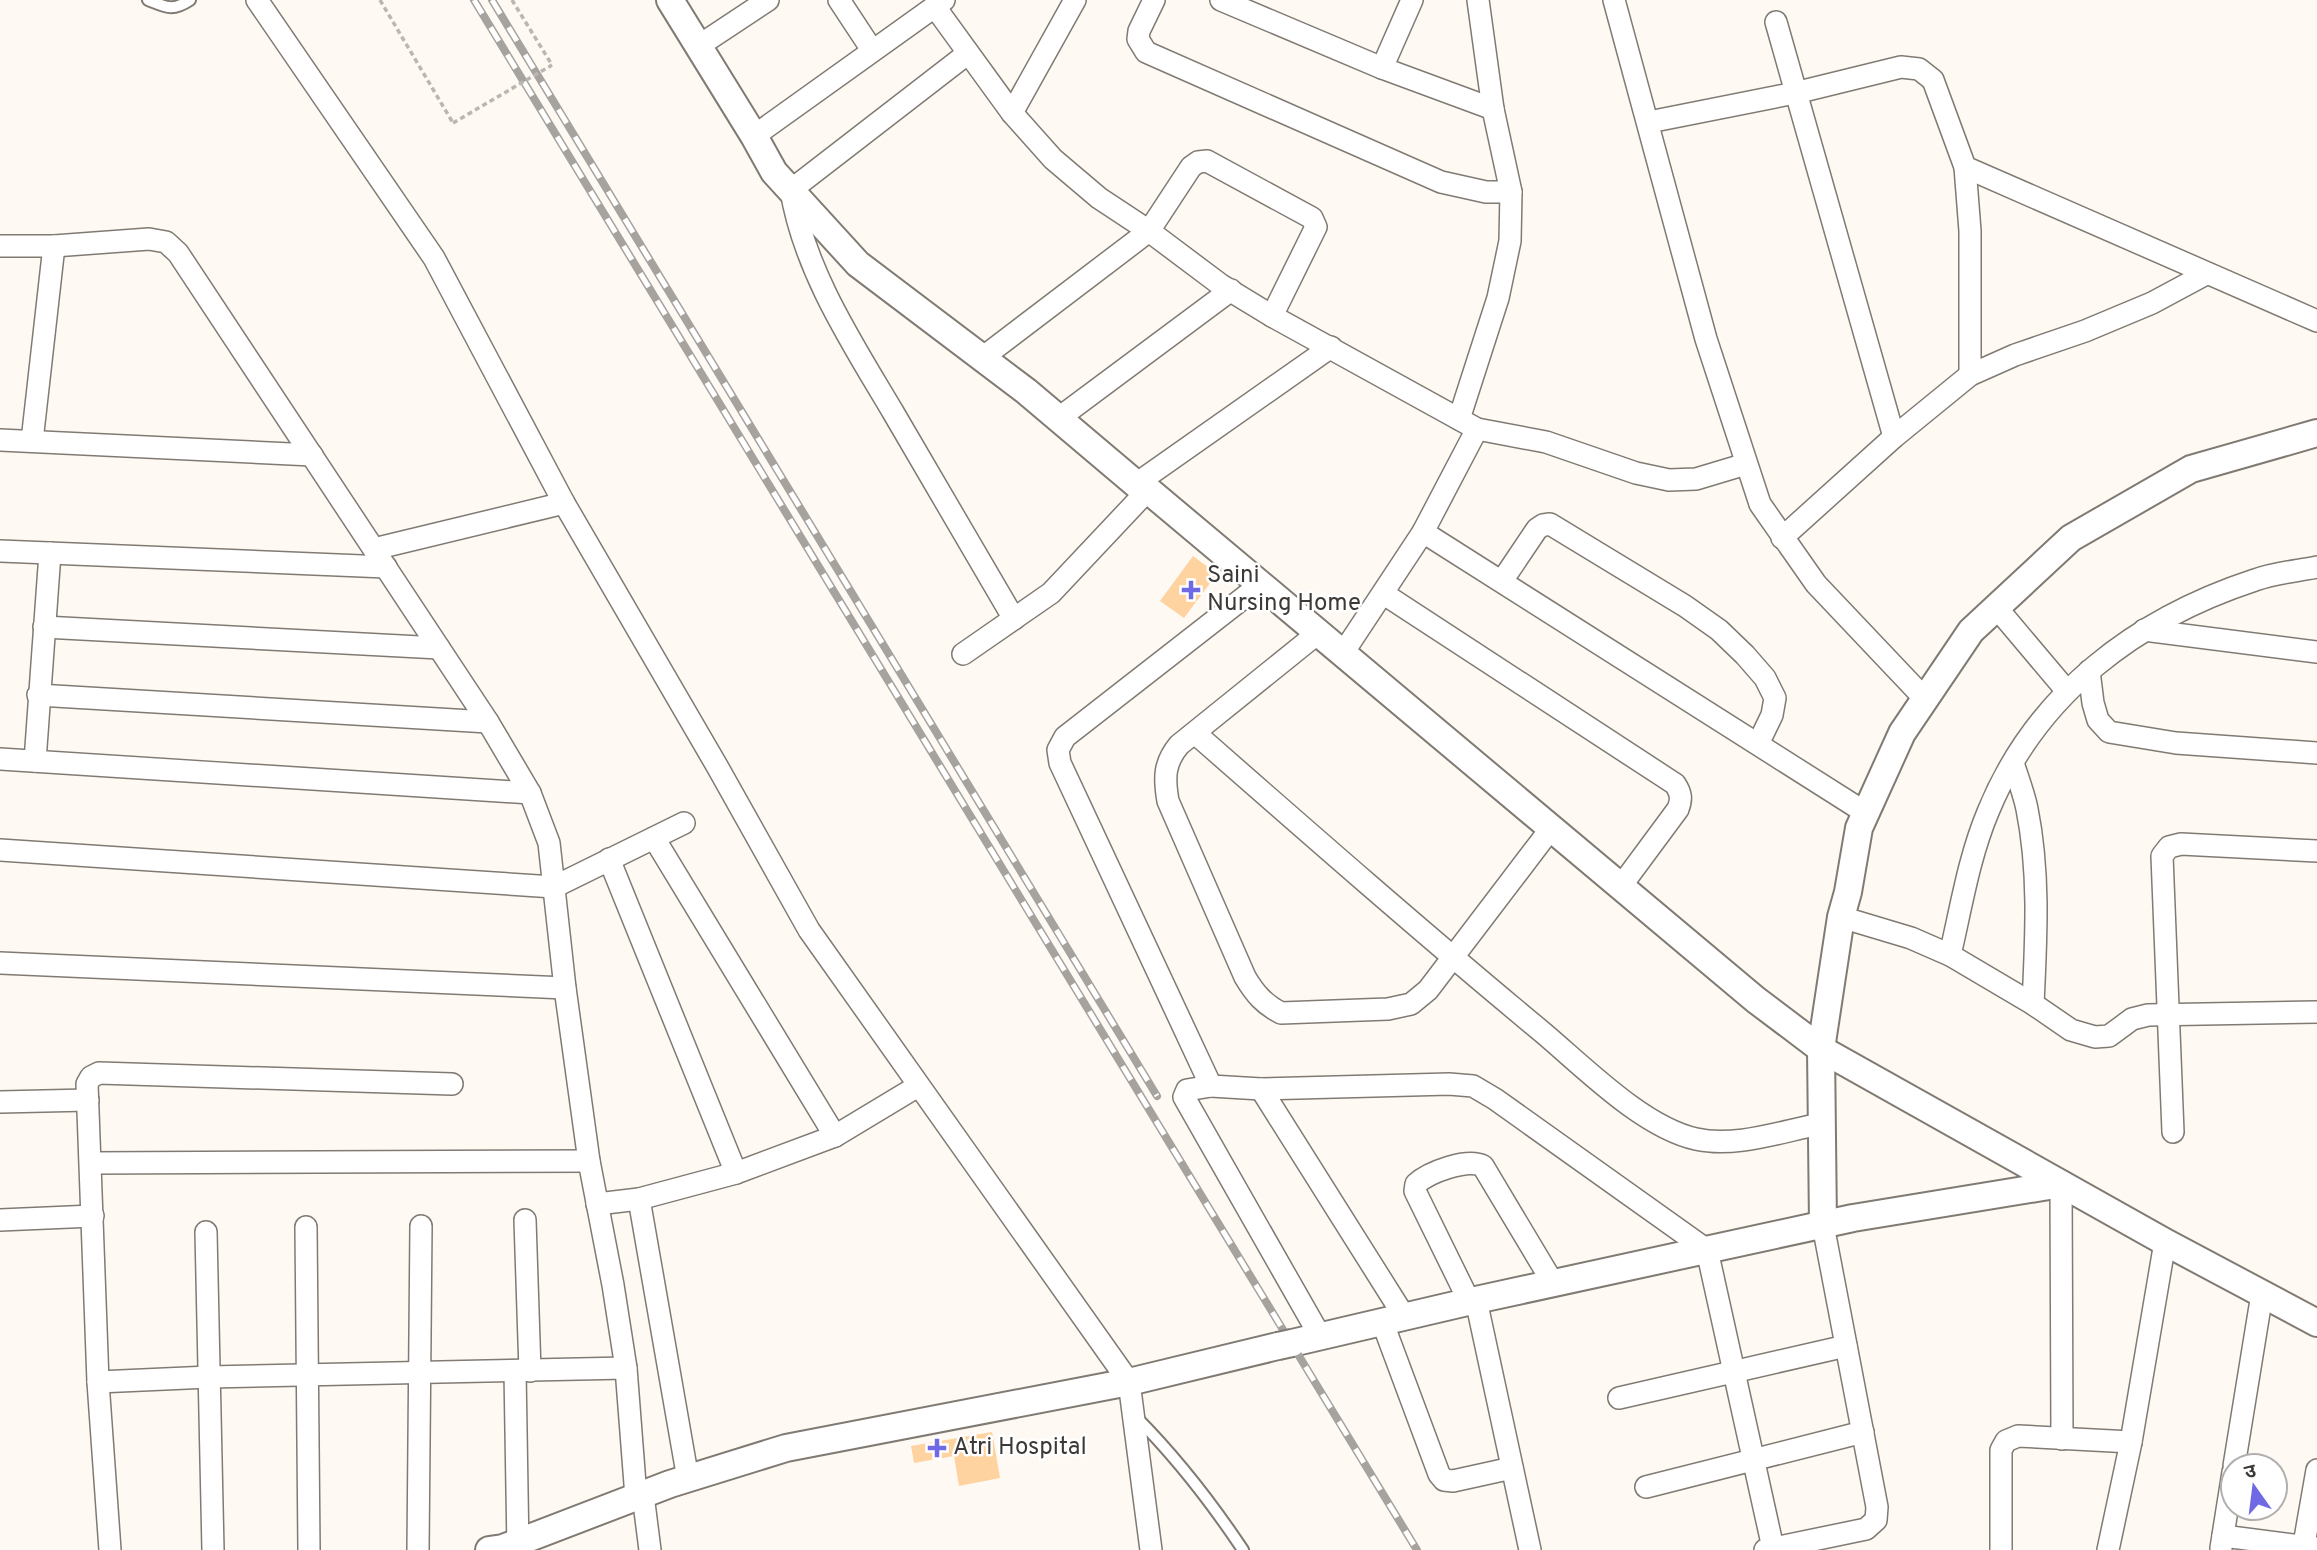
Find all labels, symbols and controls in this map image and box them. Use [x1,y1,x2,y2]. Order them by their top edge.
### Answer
place label: Saini Nursing Home [1207,561,1361,619]
marker: Saini Nursing Home [1181,580,1201,600]
place label: Atri Hospital [953,1433,1087,1463]
marker: Atri Hospital [927,1438,947,1458]
north arrow [2219,1452,2289,1522]
text: उ [2242,1459,2260,1485]

